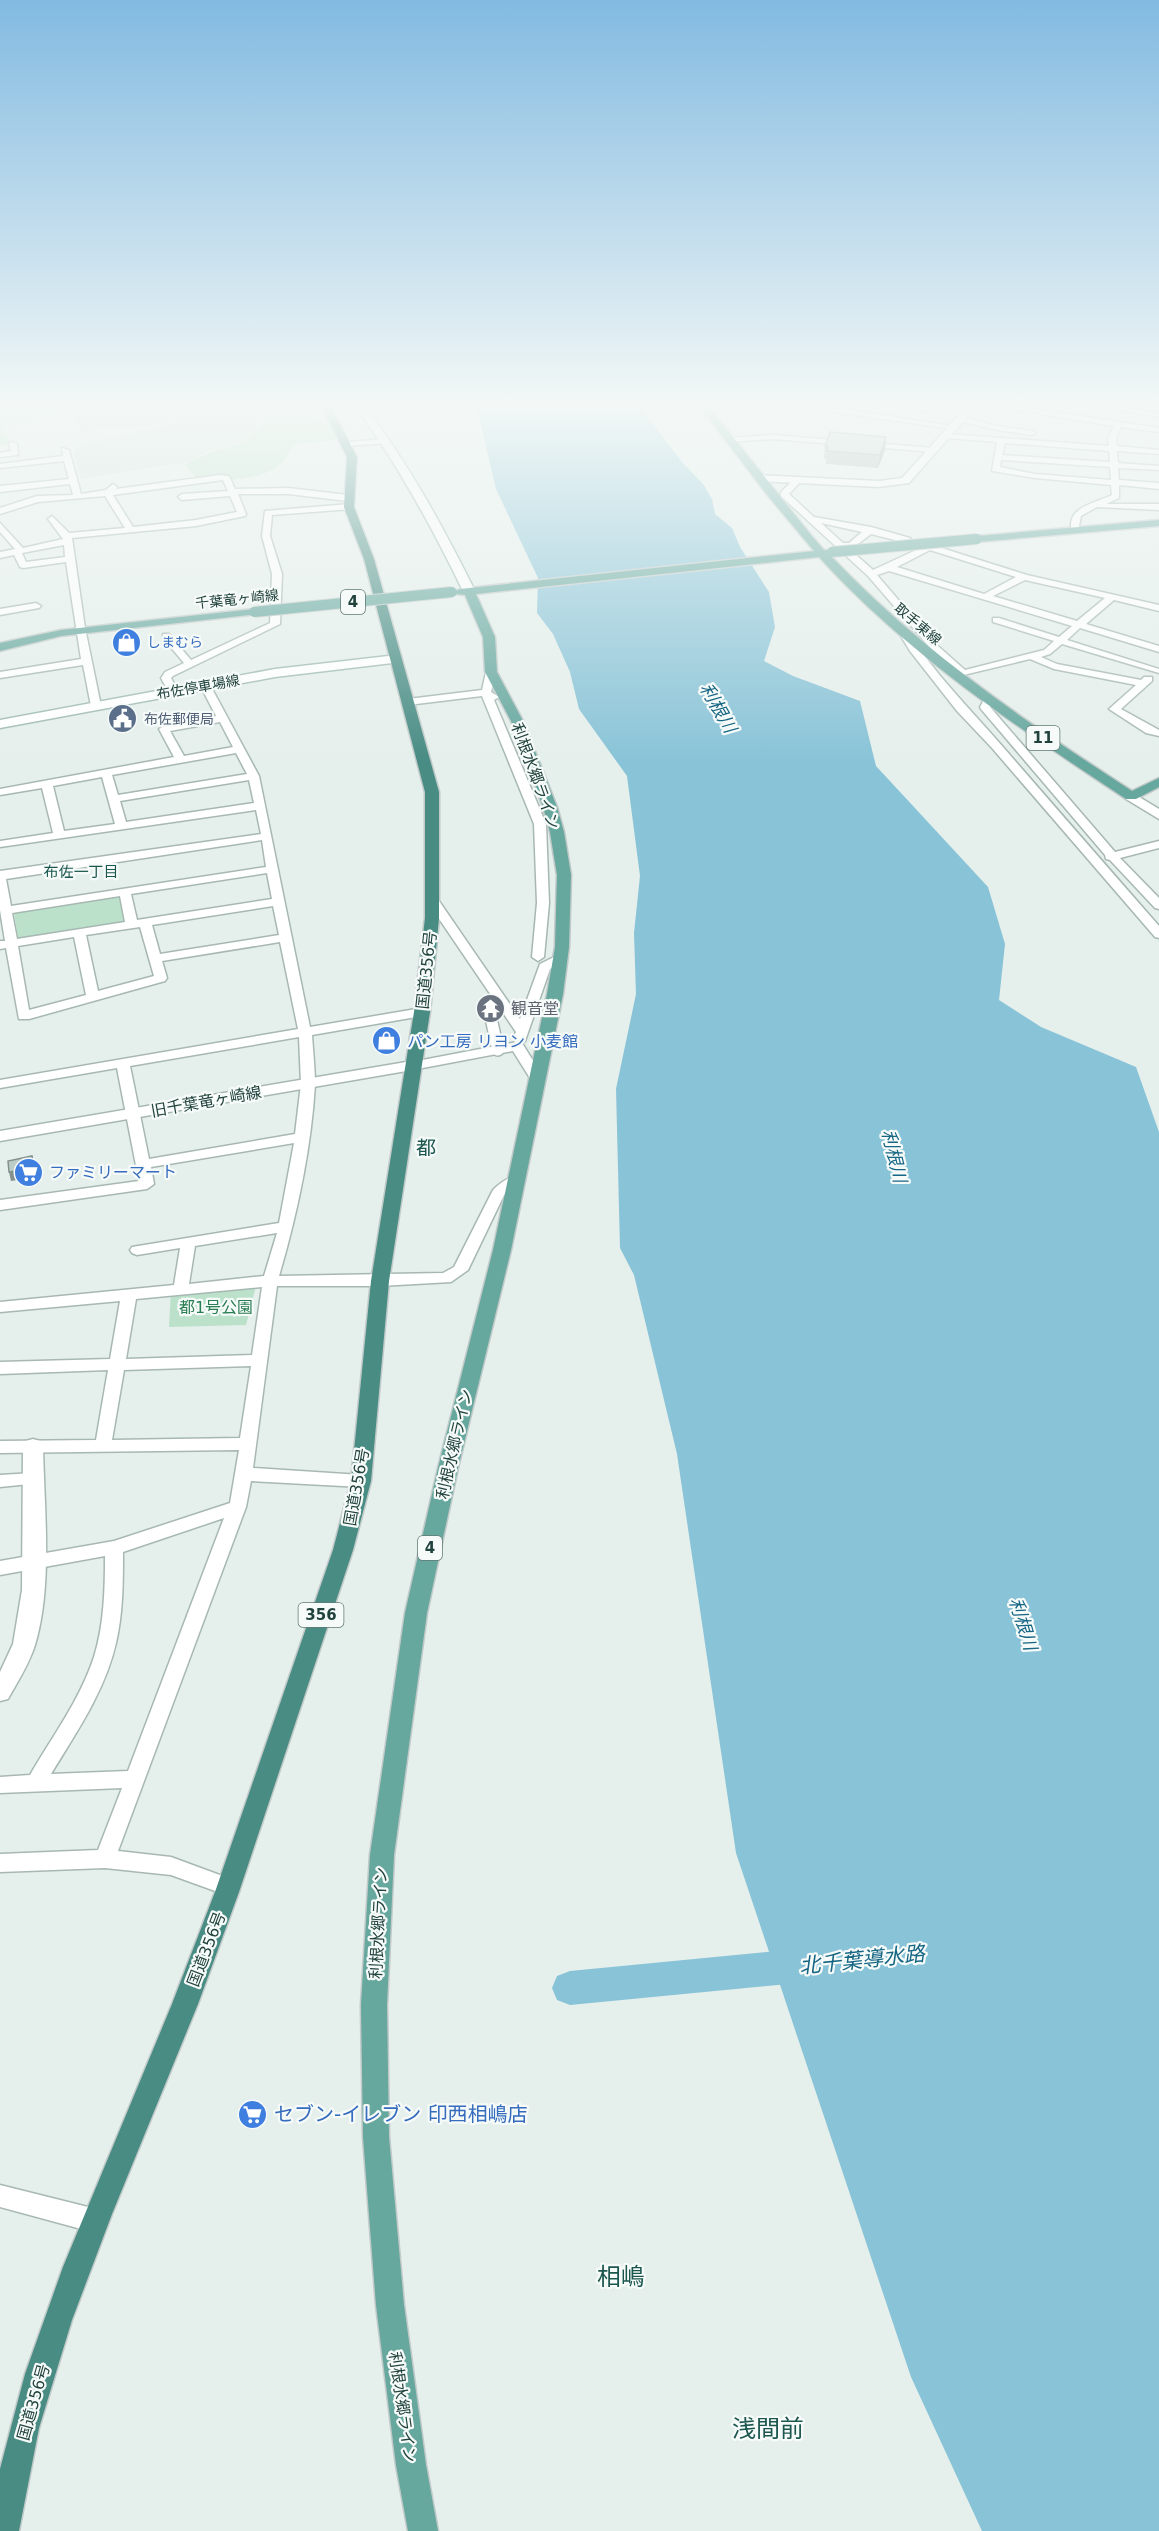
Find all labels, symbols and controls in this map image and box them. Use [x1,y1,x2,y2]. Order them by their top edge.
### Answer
street label: 千葉竜ヶ崎線 [194,587,280,611]
road number: 4 [341,590,365,614]
street label: 取手東線 [891,600,945,648]
shop icon: しまむら [110,626,142,658]
place label: しまむら [147,634,203,650]
street label: 布佐停車場線 [155,672,241,702]
water label: 利根川 [696,679,742,738]
public building icon: 布佐郵便局 [107,703,139,735]
place label: 布佐郵便局 [144,711,214,727]
street label: 利根水郷ライン [507,720,564,832]
road number: 11 [1026,726,1060,750]
district label: 布佐一丁目 [43,863,119,881]
street label: 国道356号 [413,930,440,1010]
temple icon: 観音堂 [474,992,506,1024]
place label: 観音堂 [511,999,559,1018]
shop icon: パン工房 リヨン 小麦館 [370,1025,402,1057]
place label: パン工房 リヨン 小麦館 [407,1032,578,1051]
street label: 旧千葉竜ヶ崎線 [149,1082,263,1121]
water label: 利根川 [878,1127,912,1187]
district label: 都 [416,1136,436,1160]
supermarket icon: ファミリーマート [12,1156,44,1188]
place label: ファミリーマート [49,1163,177,1182]
park label: 都1号公園 [179,1298,253,1317]
street label: 利根水郷ライン [433,1387,476,1501]
street label: 国道356号 [340,1447,373,1527]
road number: 4 [418,1536,442,1560]
water label: 利根川 [1006,1595,1042,1655]
road number: 356 [298,1603,344,1627]
street label: 利根水郷ライン [366,1867,391,1979]
street label: 国道356号 [184,1909,229,1989]
water label: 北千葉導水路 [798,1941,928,1979]
supermarket icon: セブン-イレブン 印西相嶋店 [237,2098,269,2130]
place label: セブン-イレブン 印西相嶋店 [274,2102,528,2126]
district label: 相嶋 [597,2263,645,2291]
street label: 利根水郷ライン [385,2350,420,2464]
street label: 国道356号 [14,2362,53,2443]
district label: 浅間前 [732,2415,804,2443]

